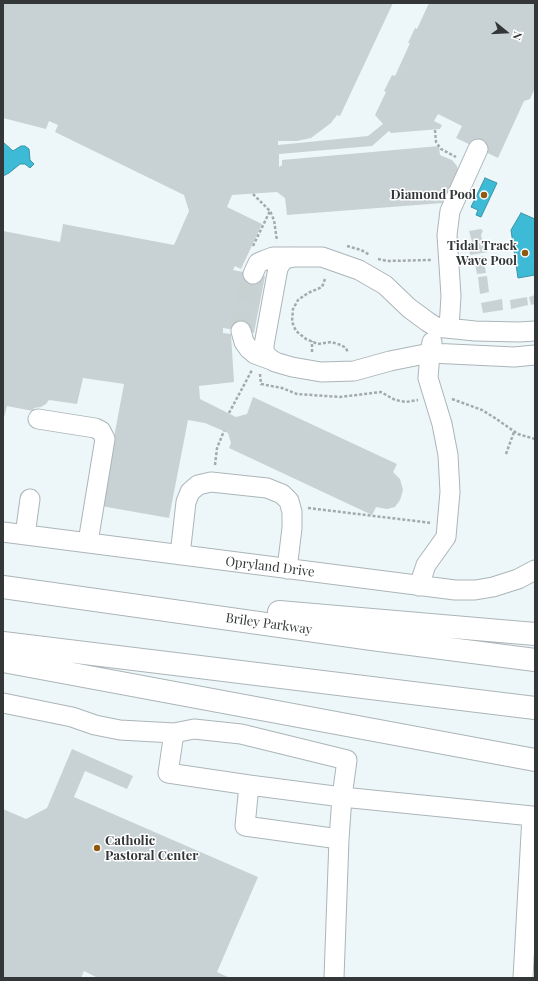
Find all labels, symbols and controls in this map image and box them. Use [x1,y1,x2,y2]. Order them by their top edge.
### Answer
north arrow [486,12,526,52]
text: N [510,30,526,42]
place label: Diamond Pool [390,187,476,203]
marker: Diamond Pool [479,190,489,200]
place label: Tidal Track Wave Pool [447,238,517,269]
marker: Tidal Track Wave Pool [520,248,530,258]
street label: Opryland Drive [225,554,315,580]
street label: Briley Parkway [225,610,313,638]
place label: Catholic Pastoral Center [105,833,198,864]
marker: Catholic Pastoral Center [92,843,102,853]

